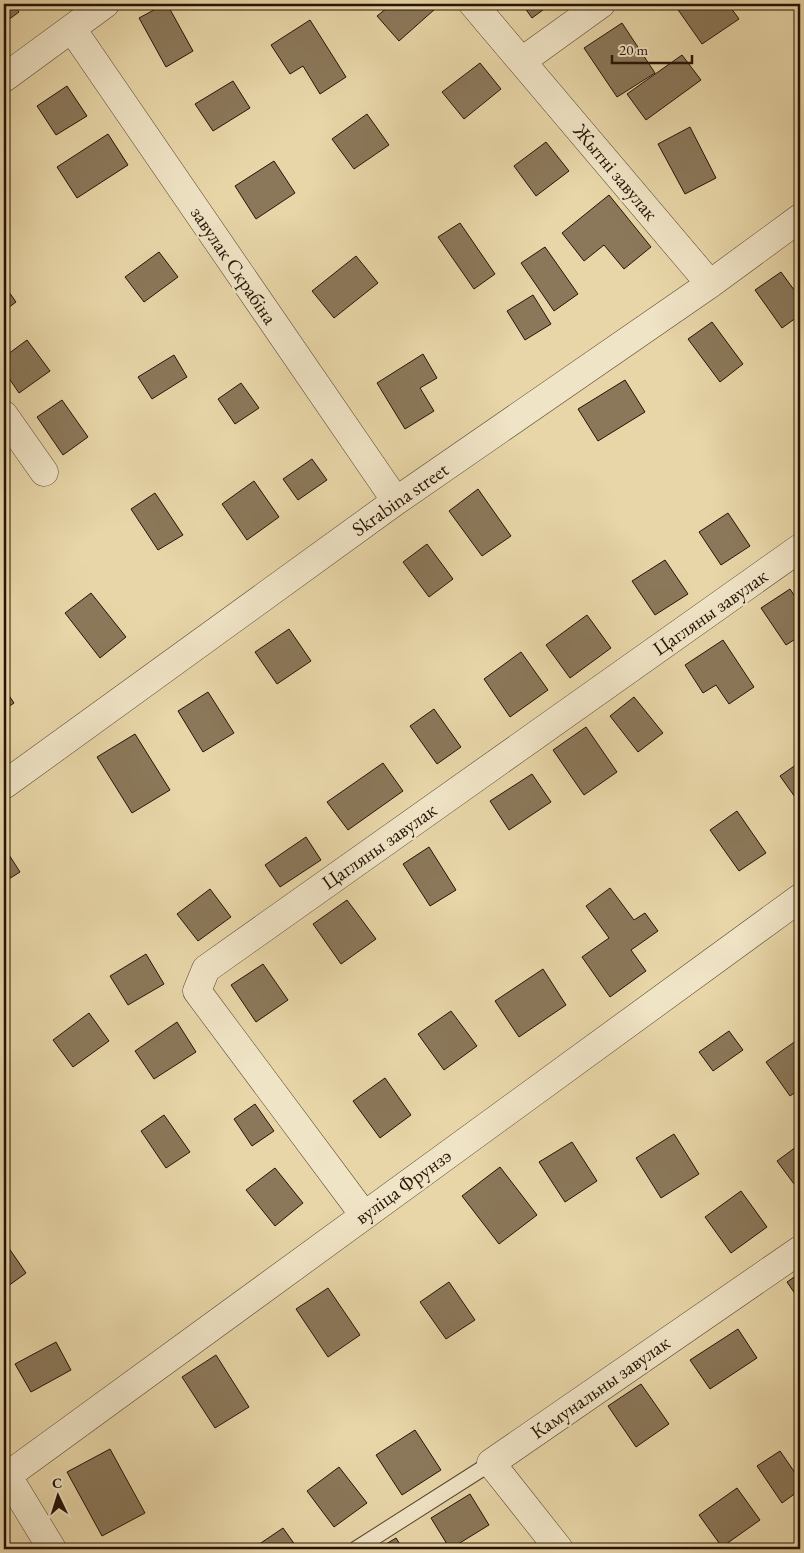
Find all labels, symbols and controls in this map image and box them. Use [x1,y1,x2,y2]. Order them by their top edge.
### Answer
scale bar [612,32,692,64]
text: 20 m [619,40,648,59]
street label: Жытні завулак [567,117,664,226]
street label: завулак Скрабіна [185,201,283,329]
street label: Skrabina street [347,456,454,542]
street label: Цагляны завулак [647,562,773,661]
street label: Цагляны завулак [316,796,442,895]
street label: вуліца Фрунзэ [350,1142,456,1230]
street label: Камунальны завулак [525,1329,675,1445]
north arrow [32,1470,82,1520]
text: С [52,1474,63,1492]

